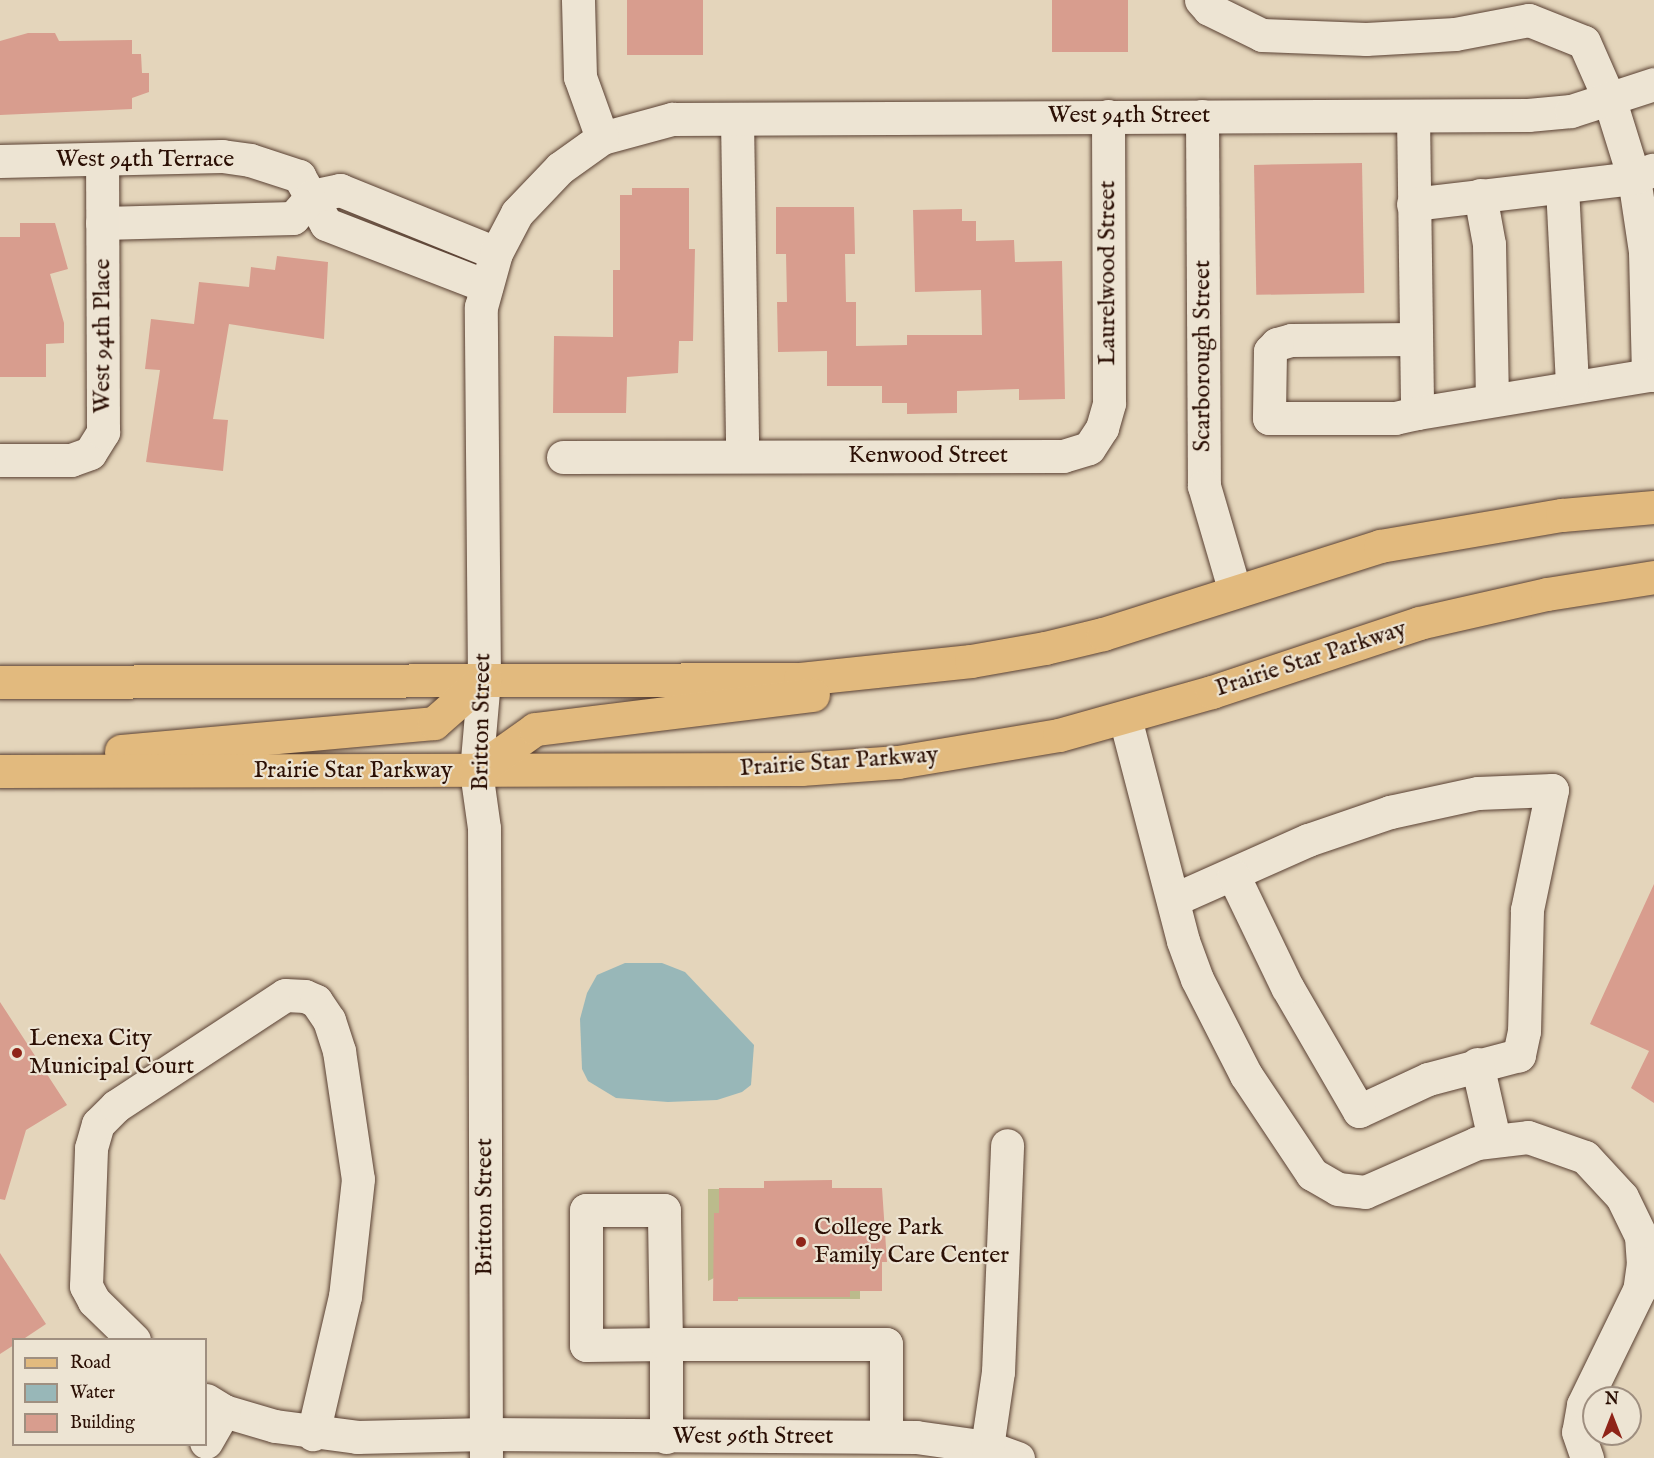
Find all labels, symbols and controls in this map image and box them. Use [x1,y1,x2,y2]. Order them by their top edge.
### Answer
street label: West 94th Street [1048,102,1210,130]
street label: West 94th Terrace [56,146,234,174]
street label: Laurelwood Street [1094,181,1122,365]
street label: West 94th Place [89,258,117,414]
street label: Scarborough Street [1189,260,1217,452]
street label: Kenwood Street [848,442,1008,470]
street label: Prairie Star Parkway [1212,615,1410,703]
street label: Britton Street [466,653,498,791]
street label: Prairie Star Parkway [739,741,939,783]
street label: Prairie Star Parkway [253,757,453,785]
place label: Lenexa City Municipal Court [29,1025,194,1081]
marker: Lenexa City Municipal Court [10,1046,24,1060]
street label: Britton Street [471,1138,499,1276]
place label: College Park Family Care Center [814,1214,1009,1270]
marker: College Park Family Care Center [792,1233,810,1251]
legend [12,1338,207,1446]
text: Road [70,1352,111,1375]
text: Water [70,1382,115,1405]
north arrow [1582,1386,1642,1446]
text: N [1605,1390,1619,1410]
text: Building [70,1412,135,1435]
street label: West 96th Street [672,1423,834,1451]

